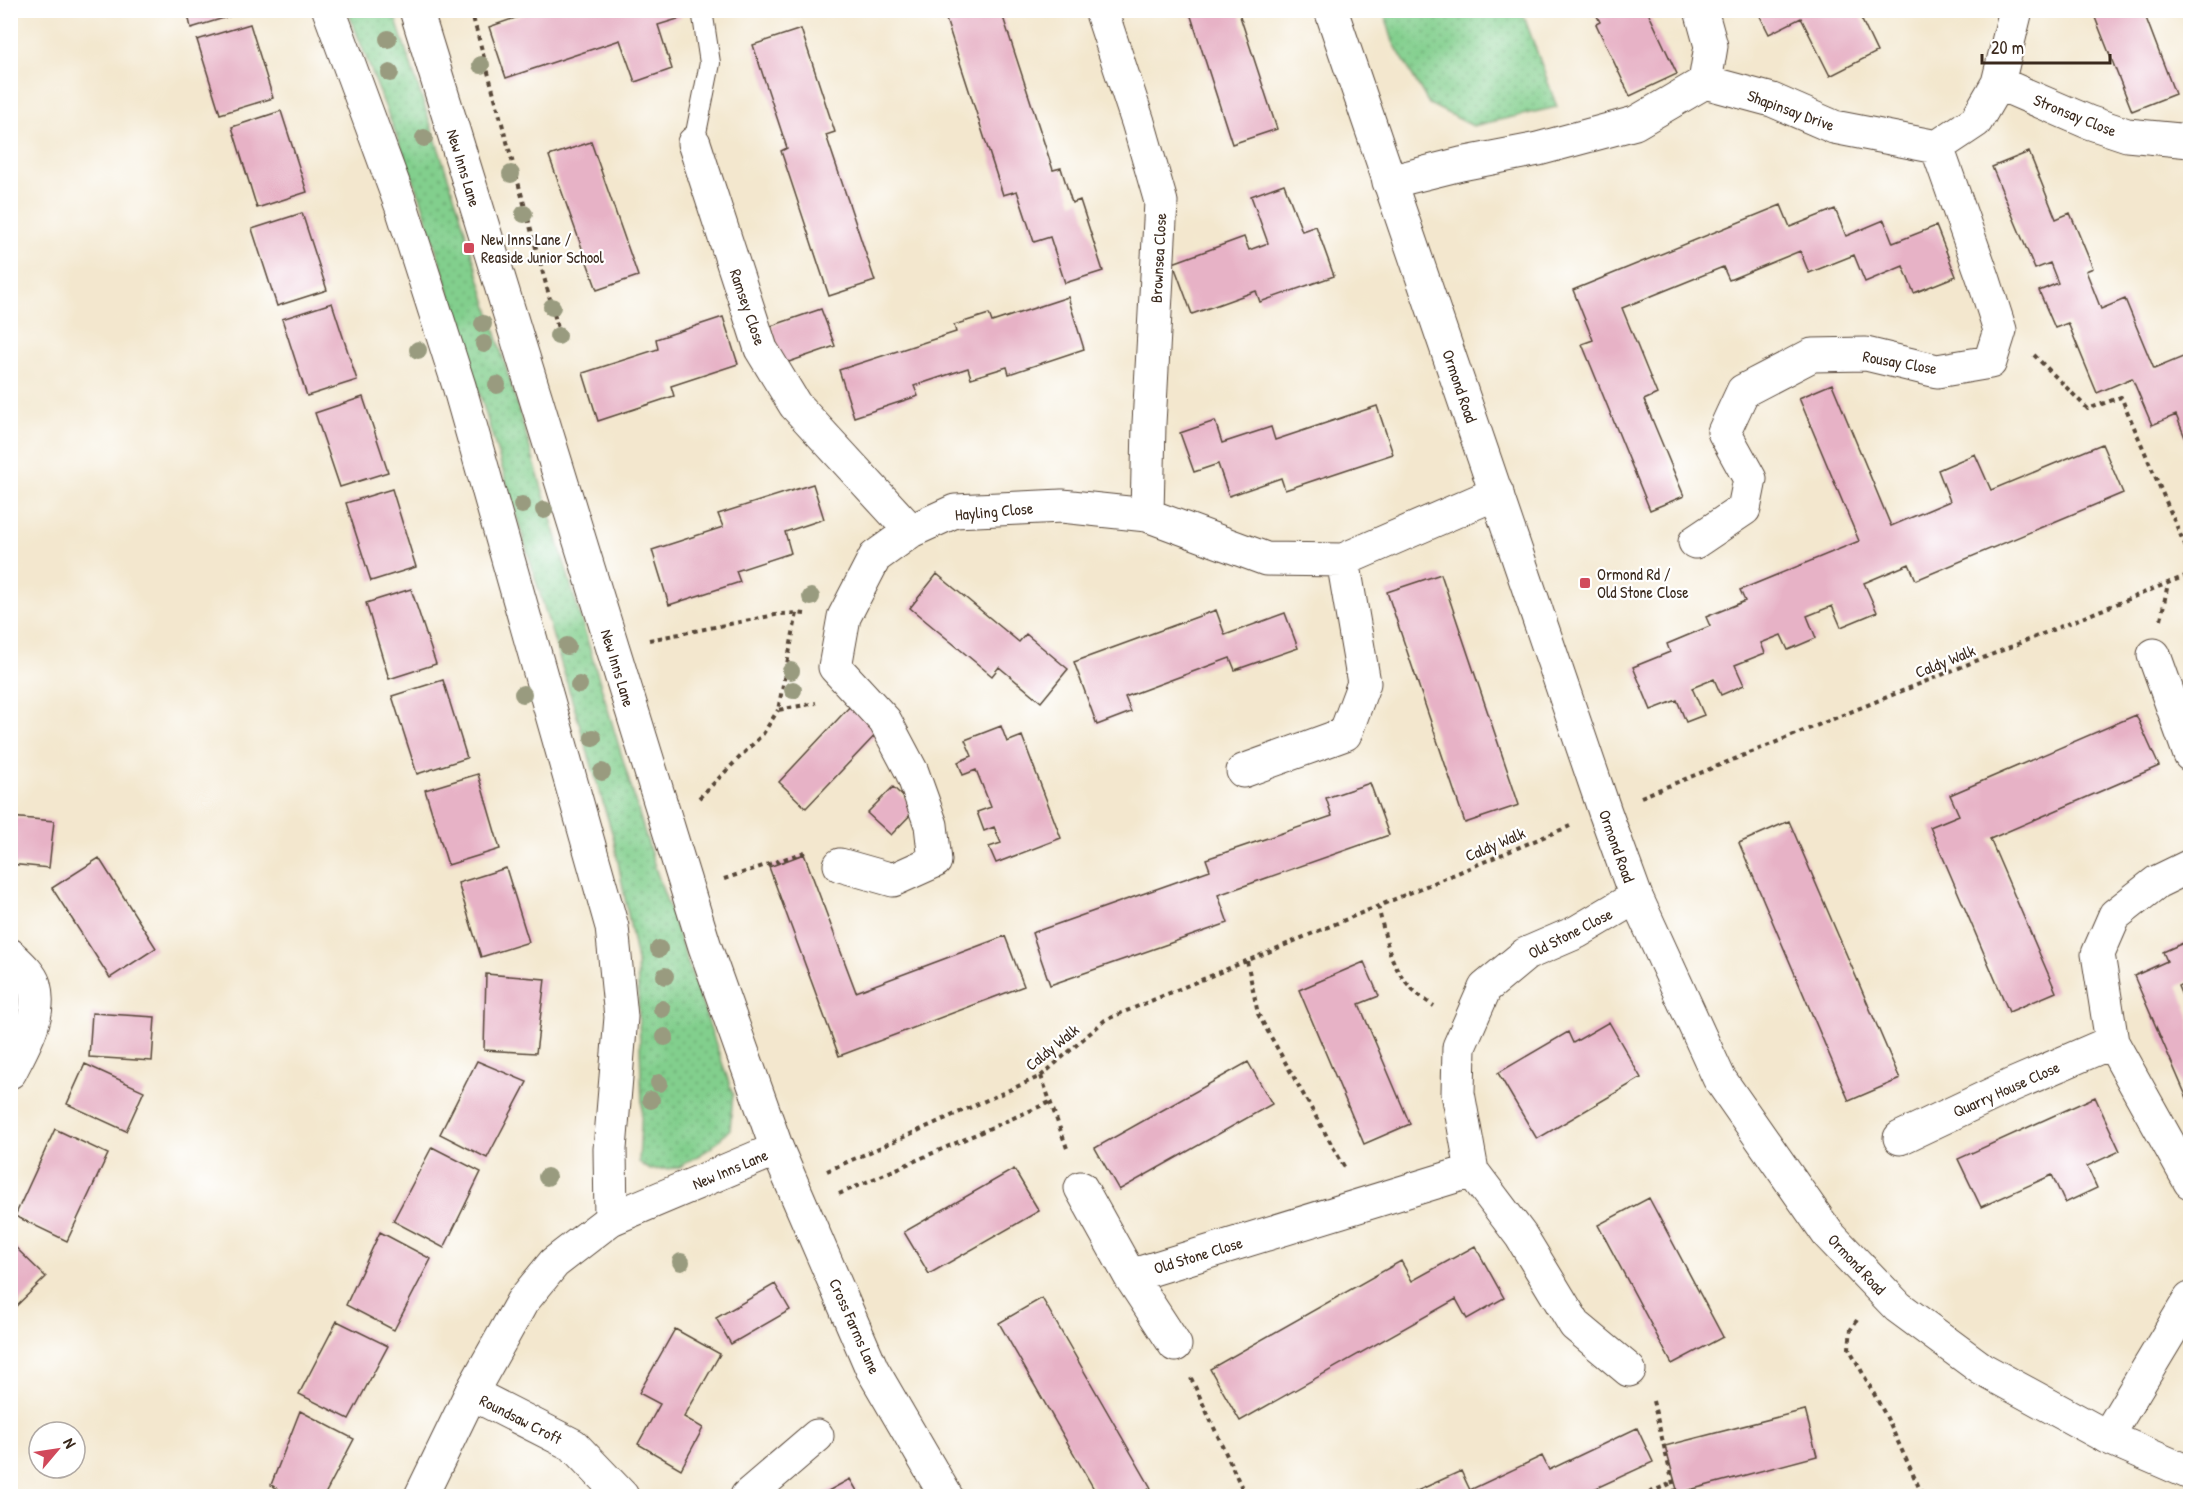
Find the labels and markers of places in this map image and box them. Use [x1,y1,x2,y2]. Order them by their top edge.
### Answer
place label: New Inns Lane / Reaside Junior School [481,228,605,268]
marker: New Inns Lane / Reaside Junior School [462,241,476,255]
place label: Ormond Rd / Old Stone Close [1597,563,1689,603]
marker: Ormond Rd / Old Stone Close [1578,576,1592,590]

